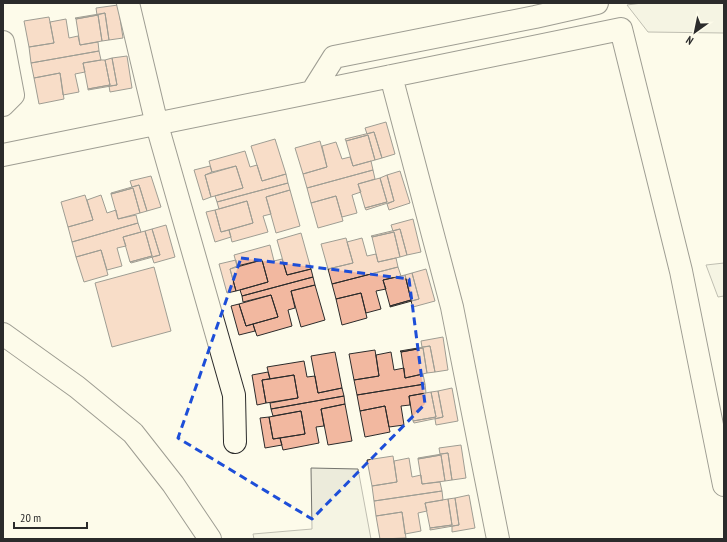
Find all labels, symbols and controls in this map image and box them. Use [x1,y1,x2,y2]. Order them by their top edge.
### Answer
north arrow [675,12,715,52]
text: N [683,33,696,48]
scale bar [14,504,87,530]
text: 20 m [20,510,41,525]

